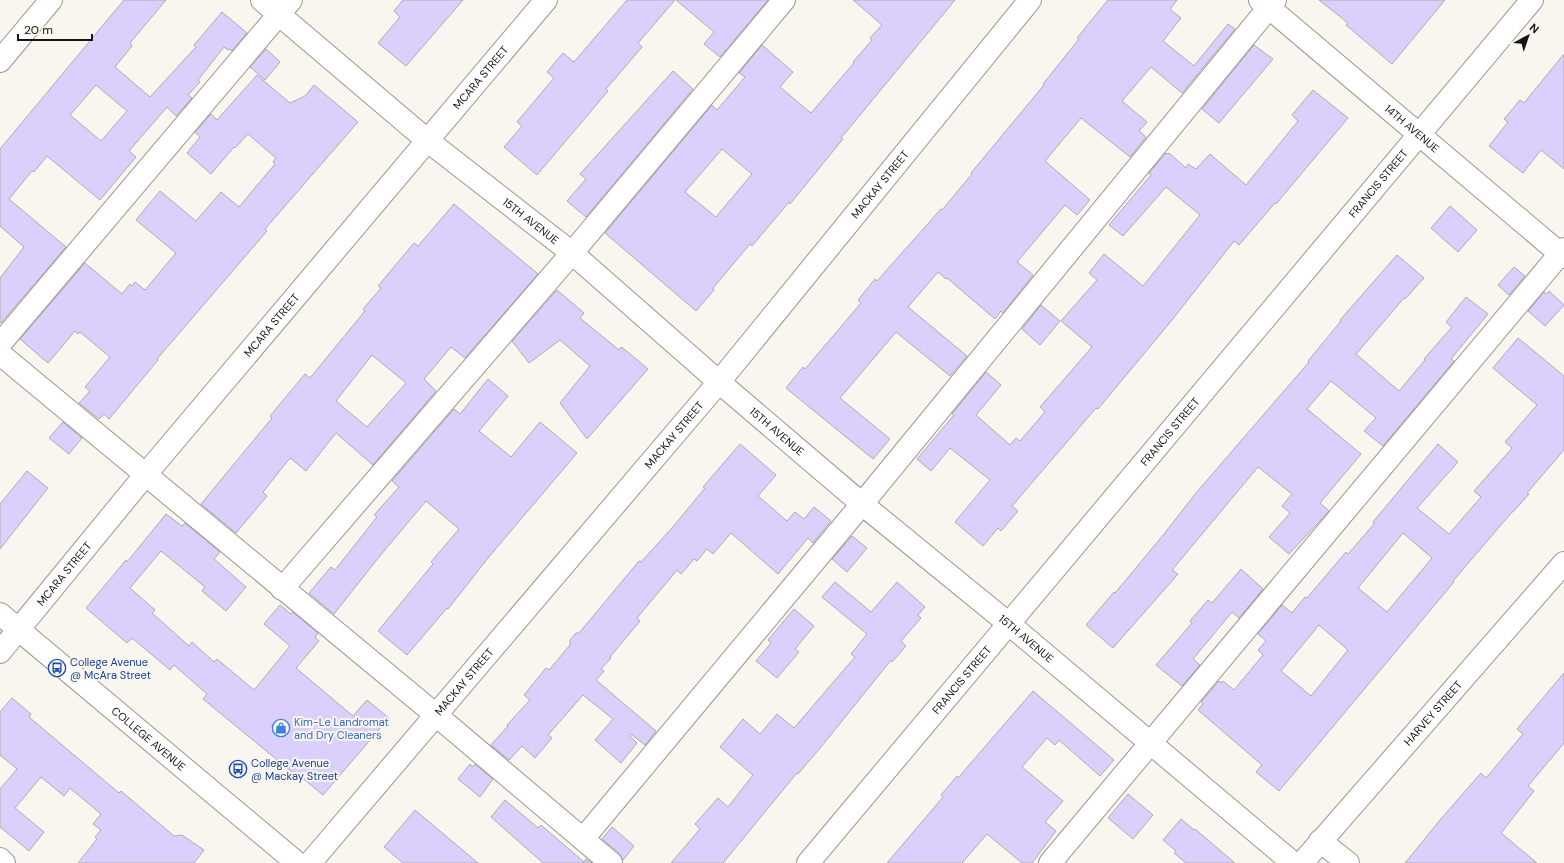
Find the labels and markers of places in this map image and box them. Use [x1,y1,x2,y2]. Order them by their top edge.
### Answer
place label: College Avenue @ McAra Street [70,655,151,682]
bus stop icon: College Avenue @ McAra Street [47,658,67,678]
place label: Kim-Le Landromat and Dry Cleaners [294,715,389,742]
shop icon: Kim-Le Landromat and Dry Cleaners [271,718,291,738]
place label: College Avenue @ Mackay Street [251,756,338,783]
bus stop icon: College Avenue @ Mackay Street [228,759,248,779]

